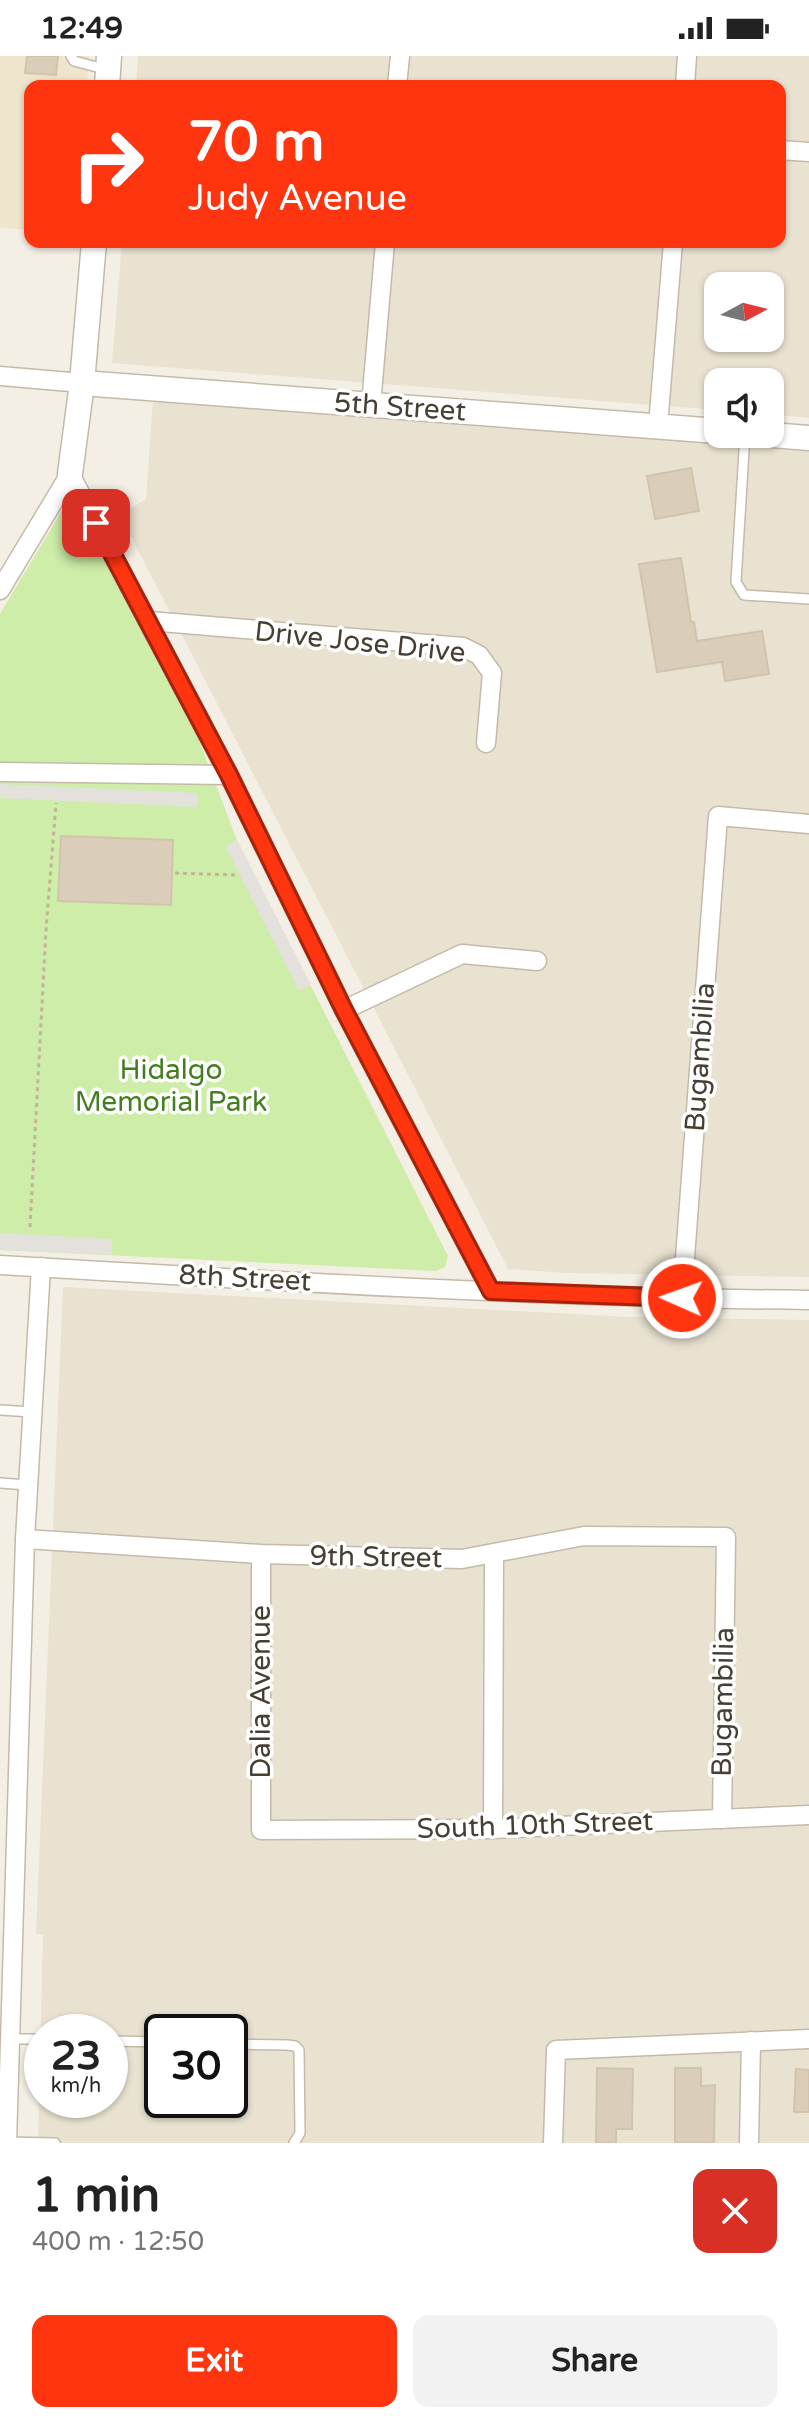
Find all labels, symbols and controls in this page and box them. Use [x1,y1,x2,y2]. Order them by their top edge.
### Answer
text: 12:49 [40,10,123,47]
text: 70 m [188,109,324,176]
icon: right [56,112,160,216]
text: Judy Avenue [188,177,407,220]
north arrow [704,272,784,352]
map controls [704,272,784,448]
button: sound [704,368,784,448]
street label: 5th Street [333,385,468,429]
pin [62,489,130,557]
icon: arrive [74,501,118,545]
street label: Drive Jose Drive [253,614,467,670]
street label: Bugambilia [678,981,722,1133]
park label: Hidalgo Memorial Park [75,1053,267,1119]
position arrow [640,1256,724,1340]
street label: 8th Street [178,1258,312,1298]
street label: 9th Street [309,1539,443,1575]
street label: Dalia Avenue [244,1605,278,1779]
street label: Bugambilia [705,1627,741,1777]
street label: South 10th Street [416,1804,654,1846]
speed limit sign: 30 [144,2014,248,2118]
text: 23 [51,2032,101,2080]
text: km/h [51,2074,101,2098]
text: 1 min [32,2167,160,2225]
button: close [693,2169,777,2253]
text: 400 m · 12:50 [32,2226,204,2257]
button: Exit [32,2315,397,2407]
button: Share [413,2315,777,2407]

